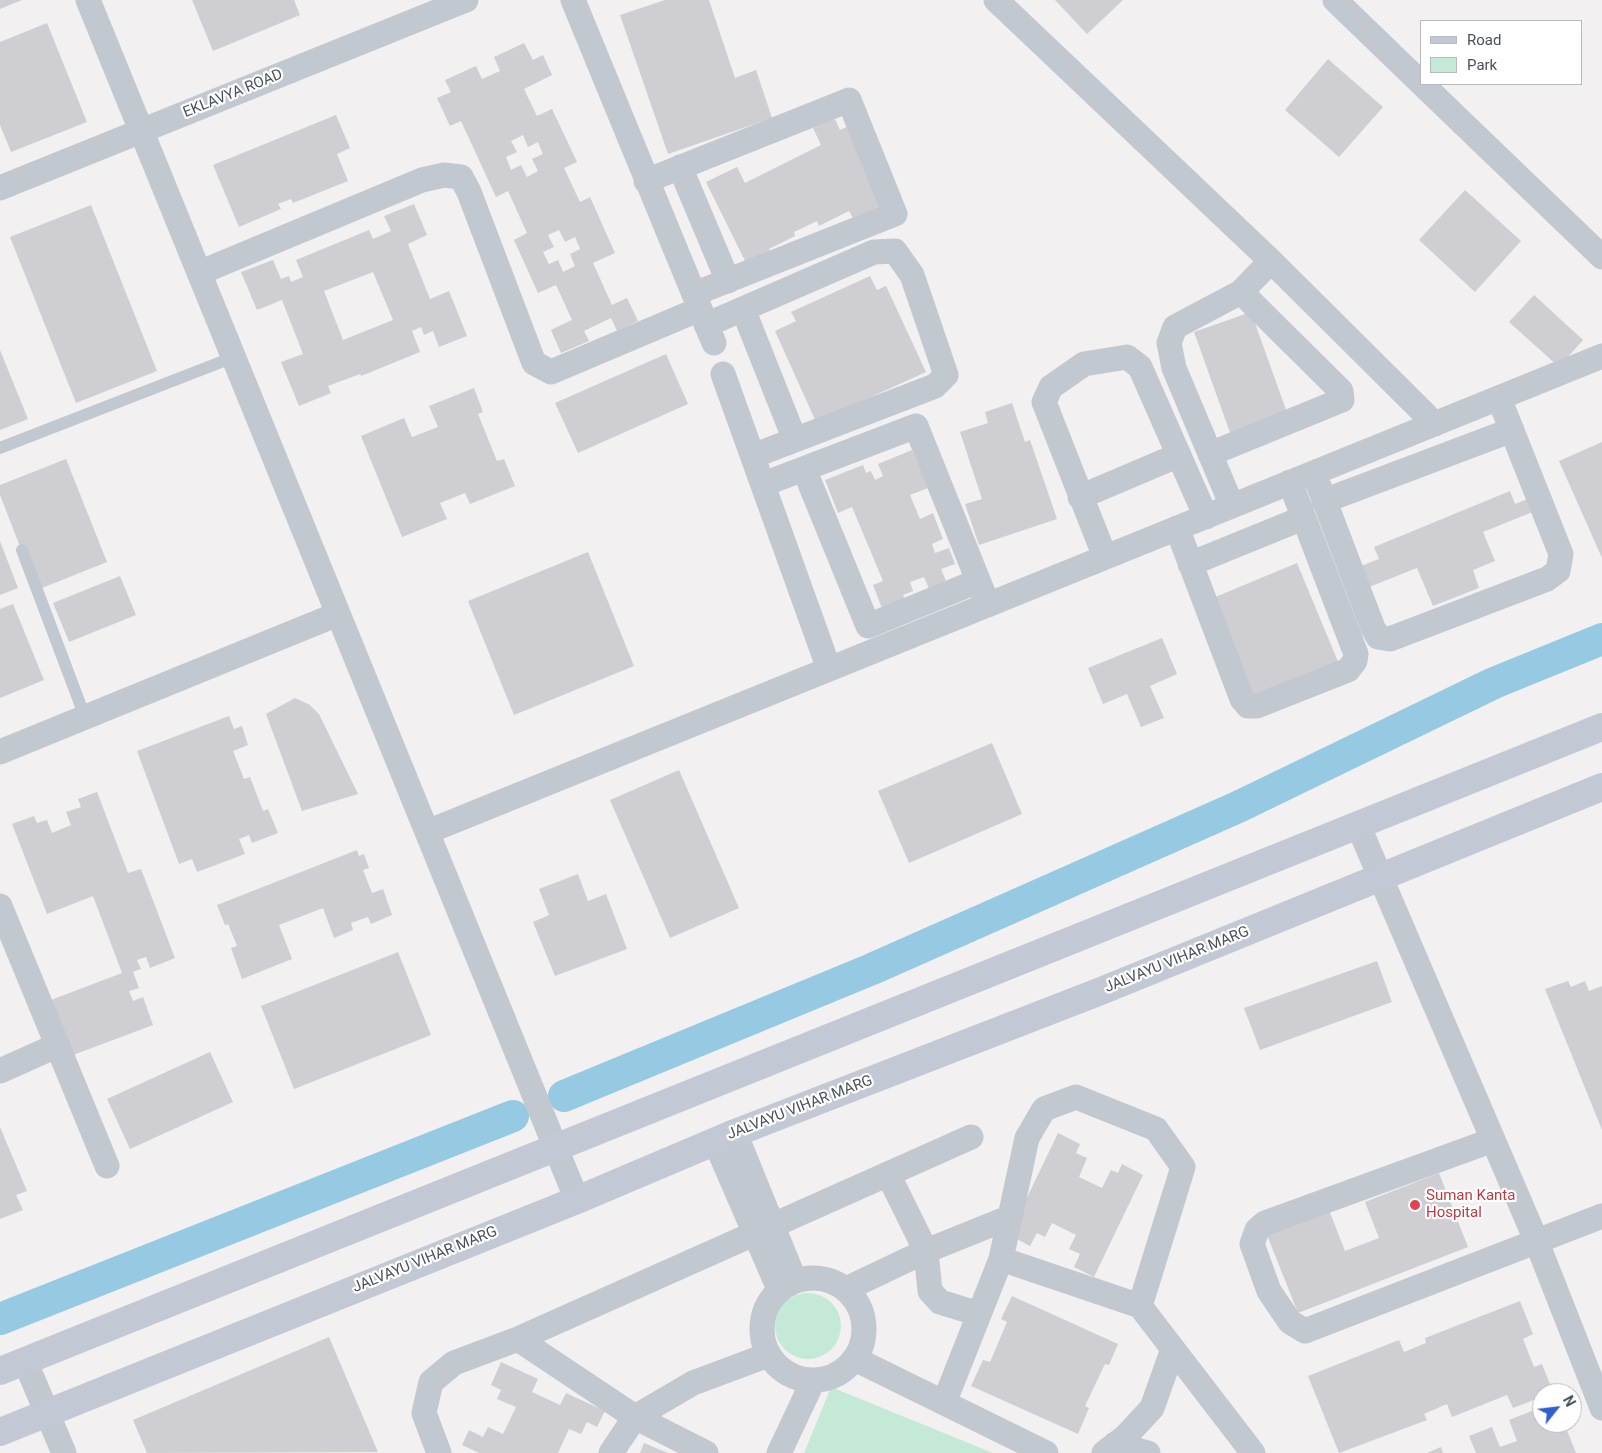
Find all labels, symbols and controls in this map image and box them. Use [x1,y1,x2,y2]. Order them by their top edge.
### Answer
legend [1420,20,1582,85]
text: Road [1467,31,1501,49]
text: Park [1467,56,1497,74]
street label: EKLAVYA ROAD [181,66,285,122]
street label: JALVAYU VIHAR MARG [1102,923,1252,997]
street label: JALVAYU VIHAR MARG [725,1072,875,1144]
place label: Suman Kanta Hospital [1426,1187,1515,1222]
marker: Suman Kanta Hospital [1408,1198,1422,1212]
street label: JALVAYU VIHAR MARG [350,1223,500,1297]
north arrow [1532,1383,1582,1433]
text: N [1560,1393,1579,1409]

